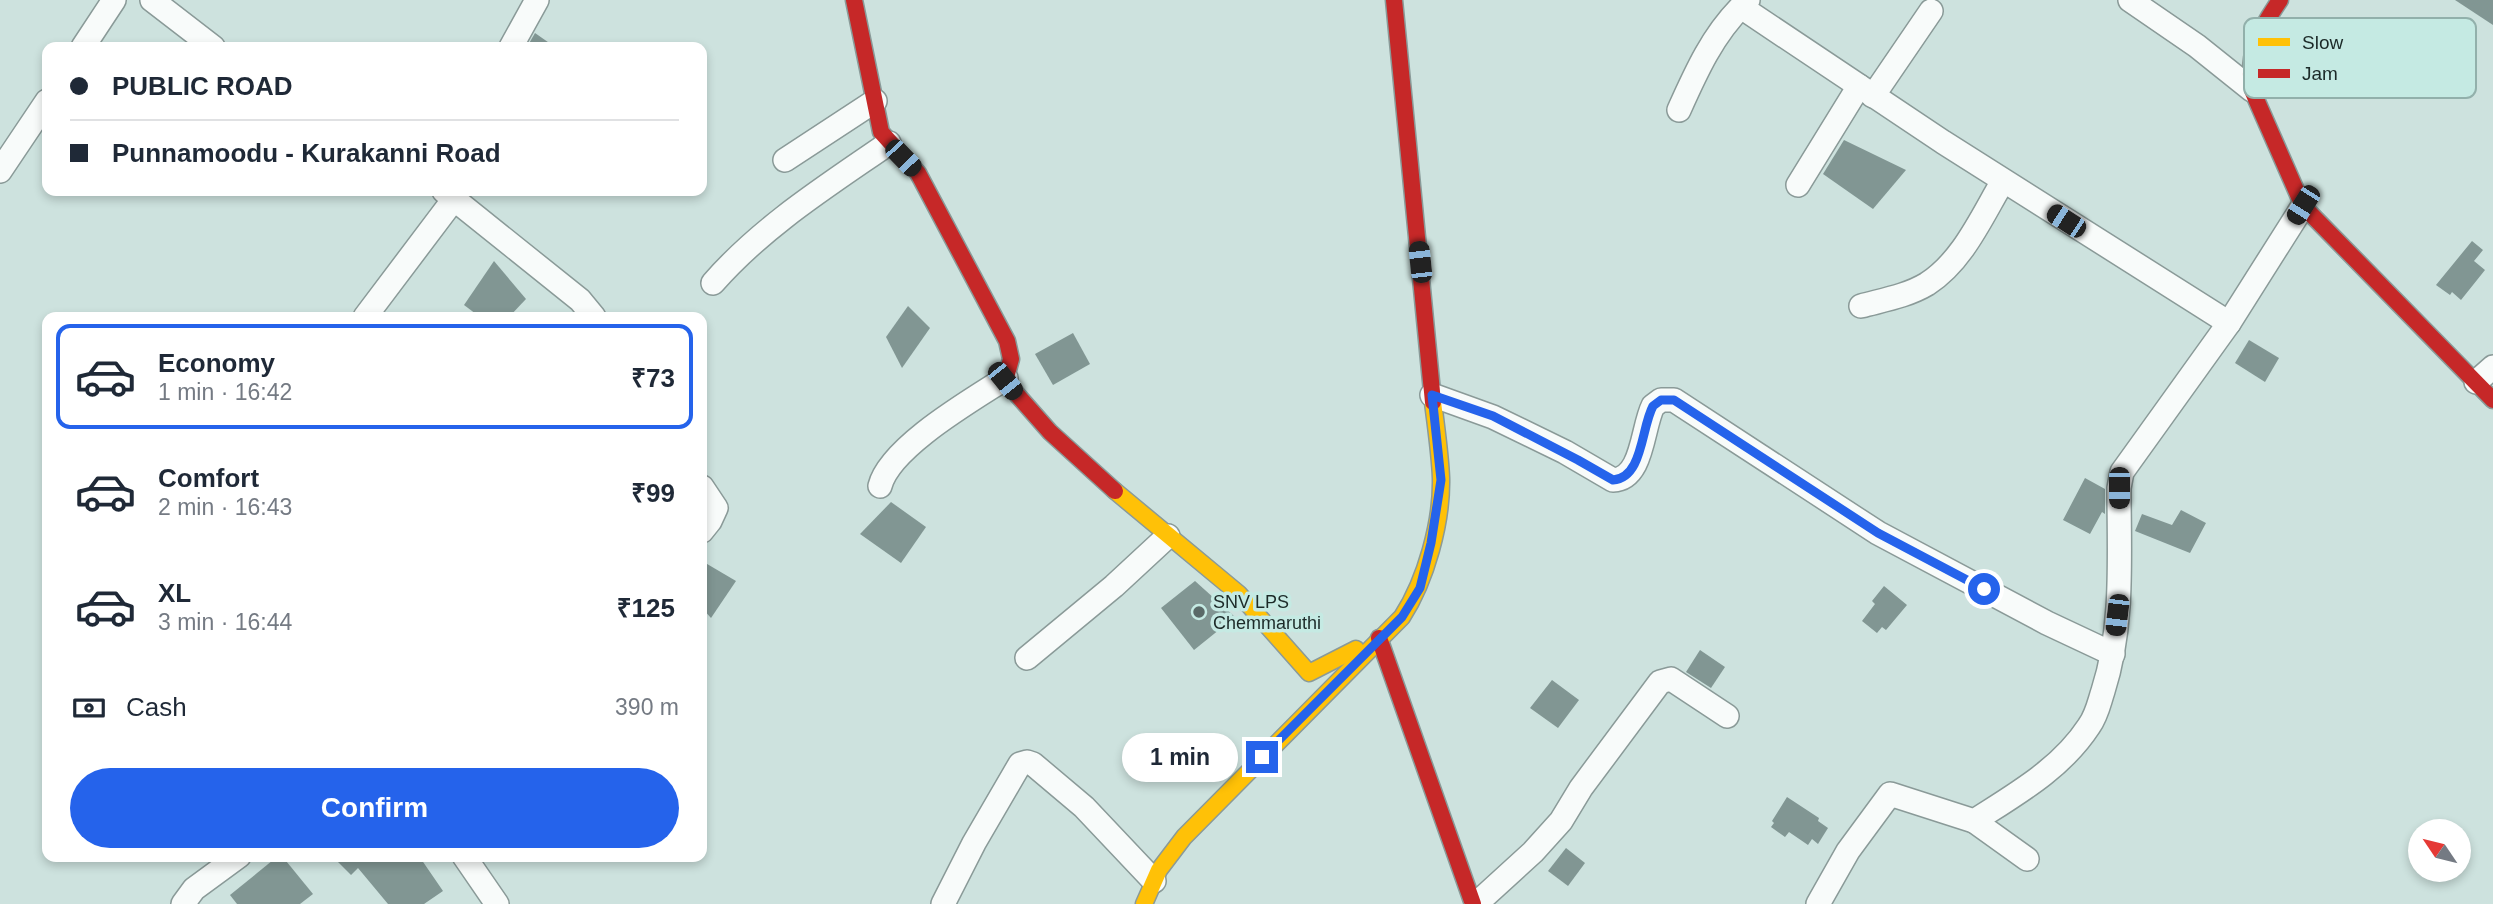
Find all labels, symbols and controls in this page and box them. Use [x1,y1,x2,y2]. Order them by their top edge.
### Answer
legend [2244,18,2476,98]
text: Slow [2302,32,2343,53]
text: Jam [2302,63,2338,84]
text: PUBLIC ROAD [112,71,293,101]
car [881,136,926,180]
text: Punnamoodu - Kurakanni Road [112,138,501,168]
car [2283,182,2324,228]
car [2043,201,2090,241]
car [1408,240,1433,284]
icon: car [74,345,137,408]
text: Economy [158,348,275,378]
car [984,358,1027,404]
text: ₹73 [631,363,675,393]
text: 1 min · 16:42 [158,379,292,405]
icon: car [74,460,137,523]
text: Comfort [158,463,259,493]
car [2109,467,2130,509]
text: ₹99 [631,478,675,508]
text: 2 min · 16:43 [158,494,292,520]
route start [1968,573,2000,605]
icon: car [74,575,137,638]
text: XL [158,578,191,608]
place label: SNV LPS Chemmaruthi [1213,592,1321,633]
text: ₹125 [617,593,675,623]
car [2105,593,2130,637]
marker: SNV LPS Chemmaruthi [1191,604,1207,620]
text: 3 min · 16:44 [158,609,292,635]
icon: cash [70,689,108,727]
text: Cash [126,692,187,722]
text: 390 m [615,694,679,720]
callout: 1 min [1122,732,1238,782]
route end [1246,741,1278,773]
text: 1 min [1150,744,1210,770]
button: Confirm [70,768,679,848]
north arrow [2408,819,2471,882]
map controls [2408,819,2471,882]

